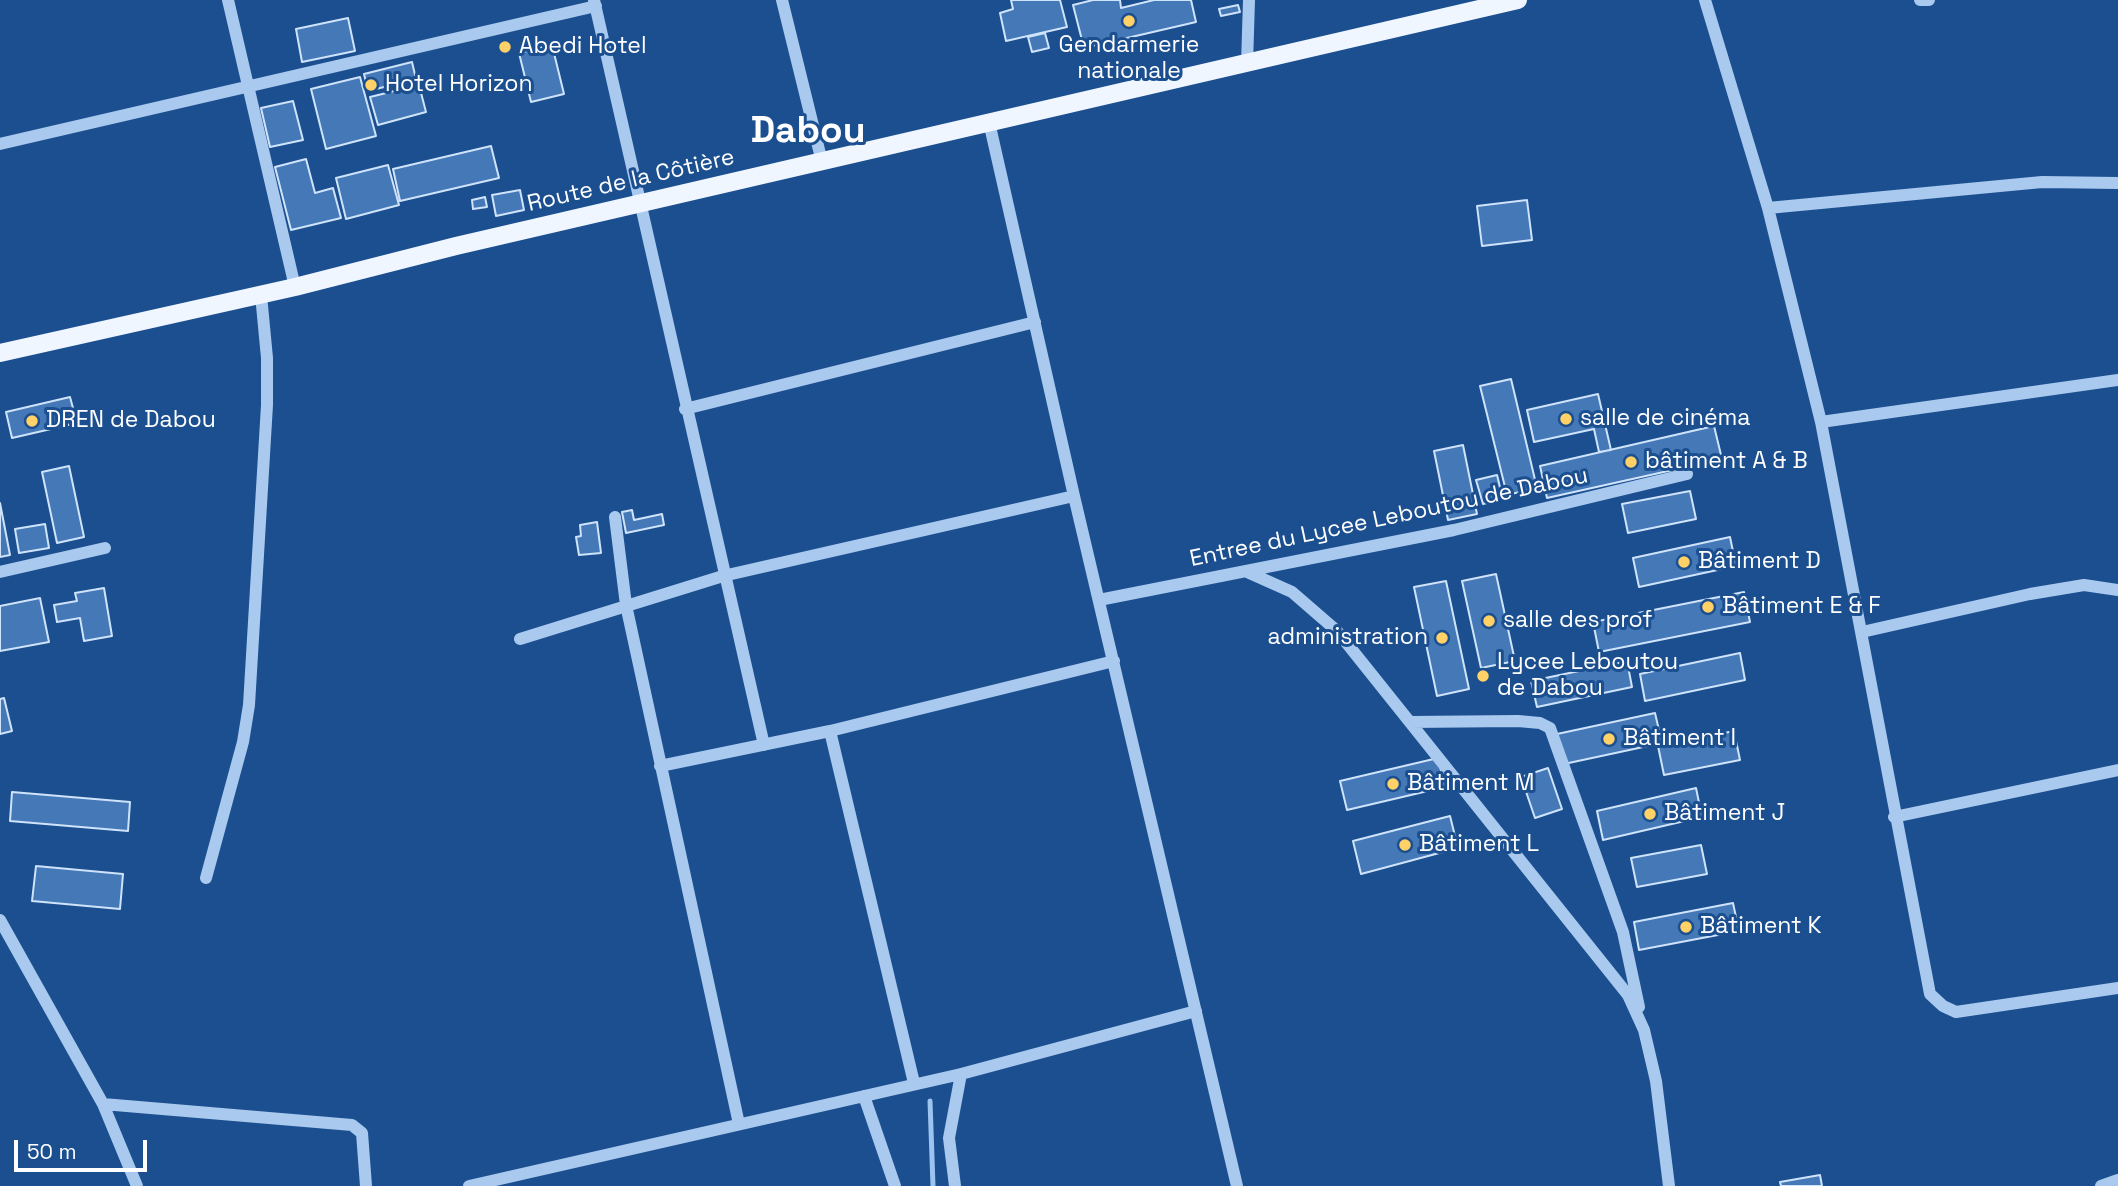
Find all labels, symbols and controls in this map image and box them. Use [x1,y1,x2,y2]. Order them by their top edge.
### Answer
marker: Gendarmerie nationale [1121,13,1137,29]
place label: Gendarmerie nationale [1059,32,1199,86]
place label: Abedi Hotel [519,33,647,61]
marker: Abedi Hotel [497,39,513,55]
place label: Hotel Horizon [385,71,533,99]
marker: Hotel Horizon [363,77,379,93]
district label: Dabou [750,110,866,154]
street label: Route de la Côtière [525,144,737,218]
place label: salle de cinéma [1580,405,1750,433]
place label: DREN de Dabou [46,407,216,435]
marker: salle de cinéma [1558,411,1574,427]
marker: DREN de Dabou [24,413,40,429]
place label: bâtiment A & B [1645,448,1808,476]
marker: bâtiment A & B [1623,454,1639,470]
street label: Entree du Lycee Leboutou de Dabou [1187,462,1591,574]
place label: Bâtiment D [1698,548,1821,576]
marker: Bâtiment D [1676,554,1692,570]
place label: Bâtiment E & F [1722,593,1881,621]
marker: Bâtiment E & F [1700,599,1716,615]
place label: salle des prof [1503,607,1653,635]
marker: salle des prof [1481,613,1497,629]
place label: administration [1267,624,1428,652]
marker: administration [1434,630,1450,646]
place label: Lycee Leboutou de Dabou [1497,649,1678,703]
marker: Lycee Leboutou de Dabou [1475,668,1491,684]
place label: Bâtiment I [1623,725,1736,753]
marker: Bâtiment I [1601,731,1617,747]
place label: Bâtiment M [1407,770,1534,798]
marker: Bâtiment M [1385,776,1401,792]
place label: Bâtiment J [1664,800,1785,828]
marker: Bâtiment J [1642,806,1658,822]
place label: Bâtiment L [1419,831,1539,859]
marker: Bâtiment L [1397,837,1413,853]
place label: Bâtiment K [1700,913,1822,941]
marker: Bâtiment K [1678,919,1694,935]
scale bar [18,1126,150,1170]
text: 50 m [27,1138,77,1165]

